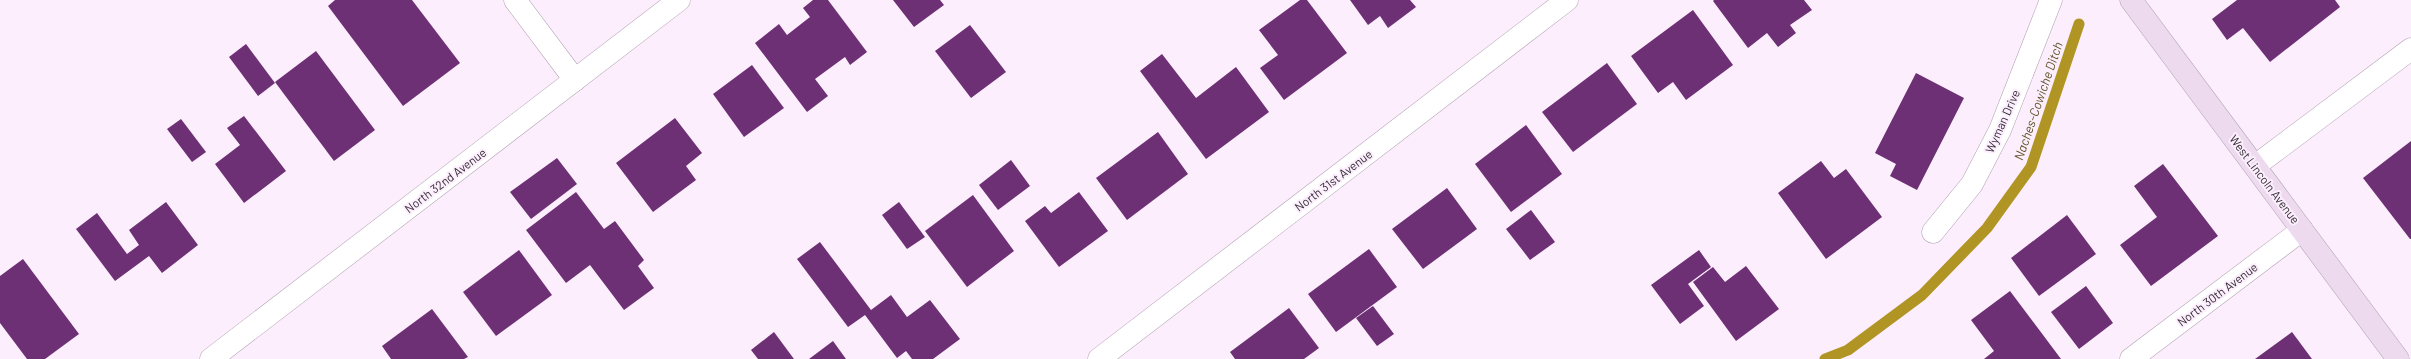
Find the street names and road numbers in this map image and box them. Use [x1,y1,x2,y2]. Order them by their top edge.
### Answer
street label: Wyman Drive [1982,87,2022,155]
street label: West Lincoln Avenue [2227,132,2303,226]
street label: North 32nd Avenue [401,145,489,215]
street label: North 31st Avenue [1291,146,1375,214]
street label: North 30th Avenue [2174,259,2260,329]

